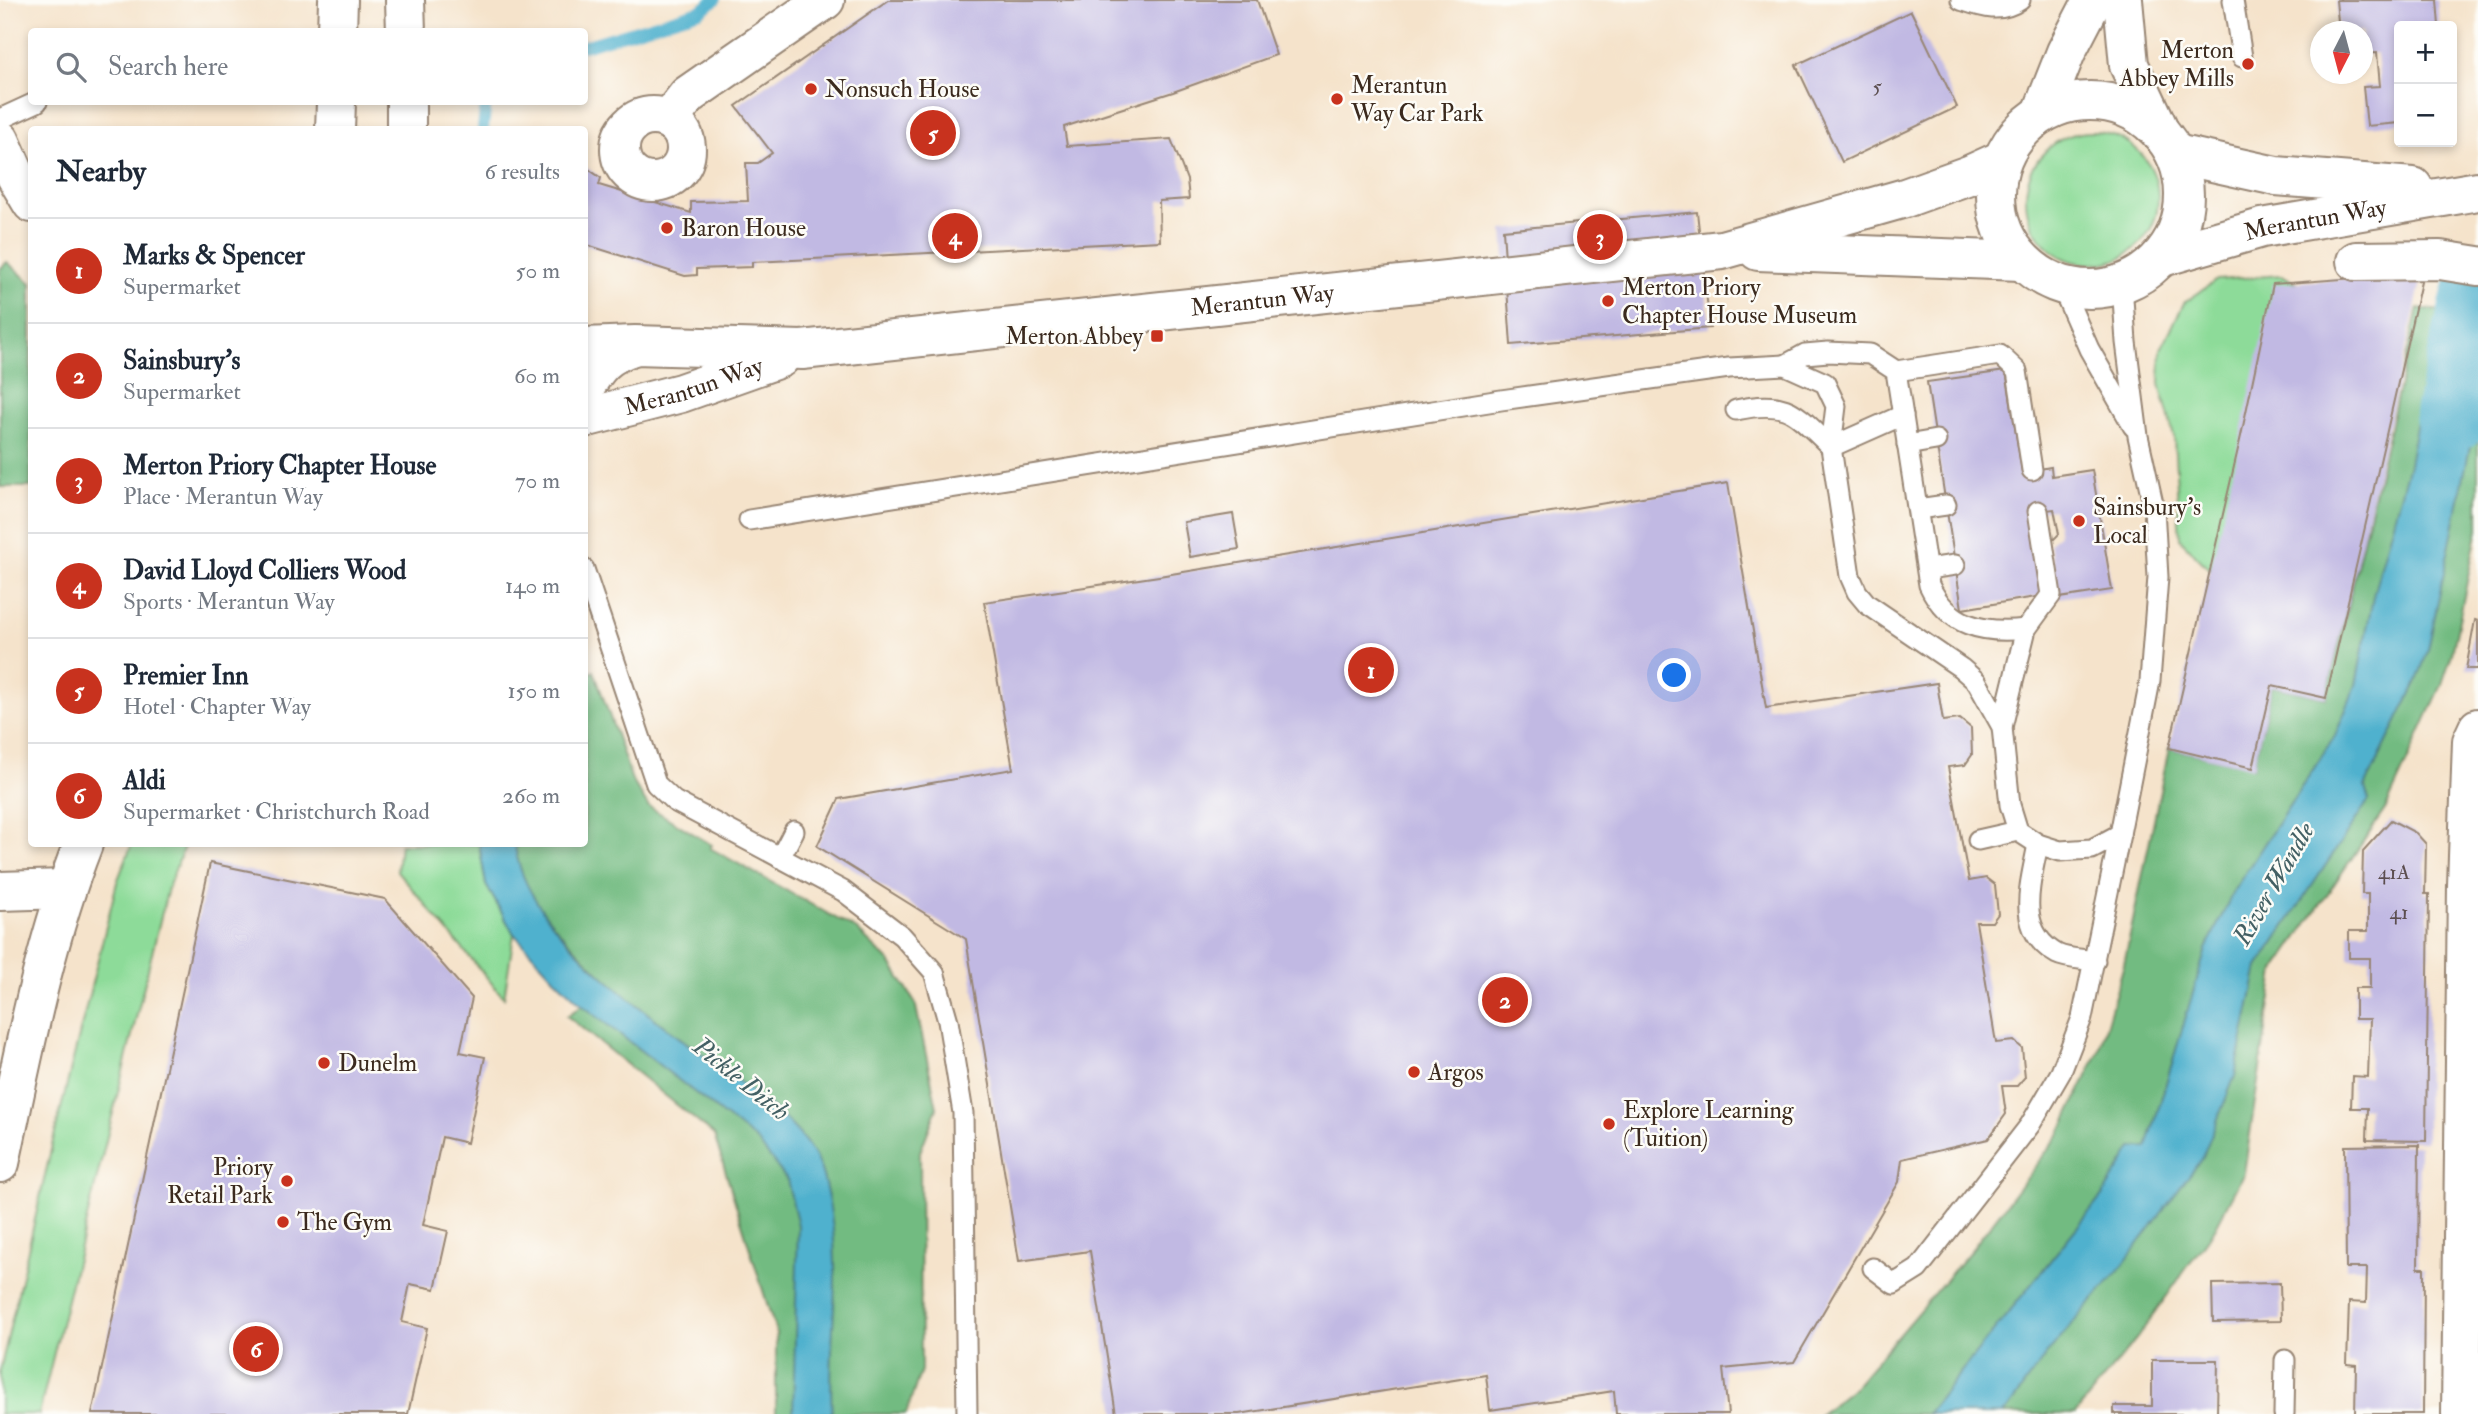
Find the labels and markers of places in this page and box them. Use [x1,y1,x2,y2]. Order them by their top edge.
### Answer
place label: Merton Abbey Mills [2118,35,2234,94]
marker: Merton Abbey Mills [2240,56,2256,72]
place label: Merantun Way Car Park [1350,70,1484,129]
place label: Nonsuch House [825,74,979,105]
marker: Nonsuch House [803,81,819,97]
marker: Merantun Way Car Park [1329,91,1345,107]
pin: 5 [910,107,956,159]
pin: 4 [932,210,978,262]
pin: 3 [1577,211,1623,263]
place label: Baron House [681,213,806,244]
marker: Baron House [659,220,675,236]
place label: Merton Priory Chapter House Museum [1622,272,1858,331]
marker: Merton Priory Chapter House Museum [1600,293,1616,309]
place label: Merton Abbey [1005,321,1143,352]
marker: Merton Abbey [1149,328,1165,344]
place label: Sainsbury's Local [2093,492,2201,551]
marker: Sainsbury's Local [2071,513,2087,529]
pin: 1 [1348,644,1394,696]
pin: 2 [1482,974,1528,1026]
place label: Dunelm [338,1048,418,1079]
marker: Dunelm [316,1055,332,1071]
place label: Argos [1427,1057,1484,1088]
marker: Argos [1406,1064,1422,1080]
place label: Explore Learning (Tuition) [1623,1095,1795,1154]
marker: Explore Learning (Tuition) [1601,1116,1617,1132]
place label: Priory Retail Park [167,1152,273,1211]
marker: Priory Retail Park [279,1173,295,1189]
place label: The Gym [297,1207,392,1238]
marker: The Gym [275,1214,291,1230]
pin: 6 [233,1323,279,1375]

